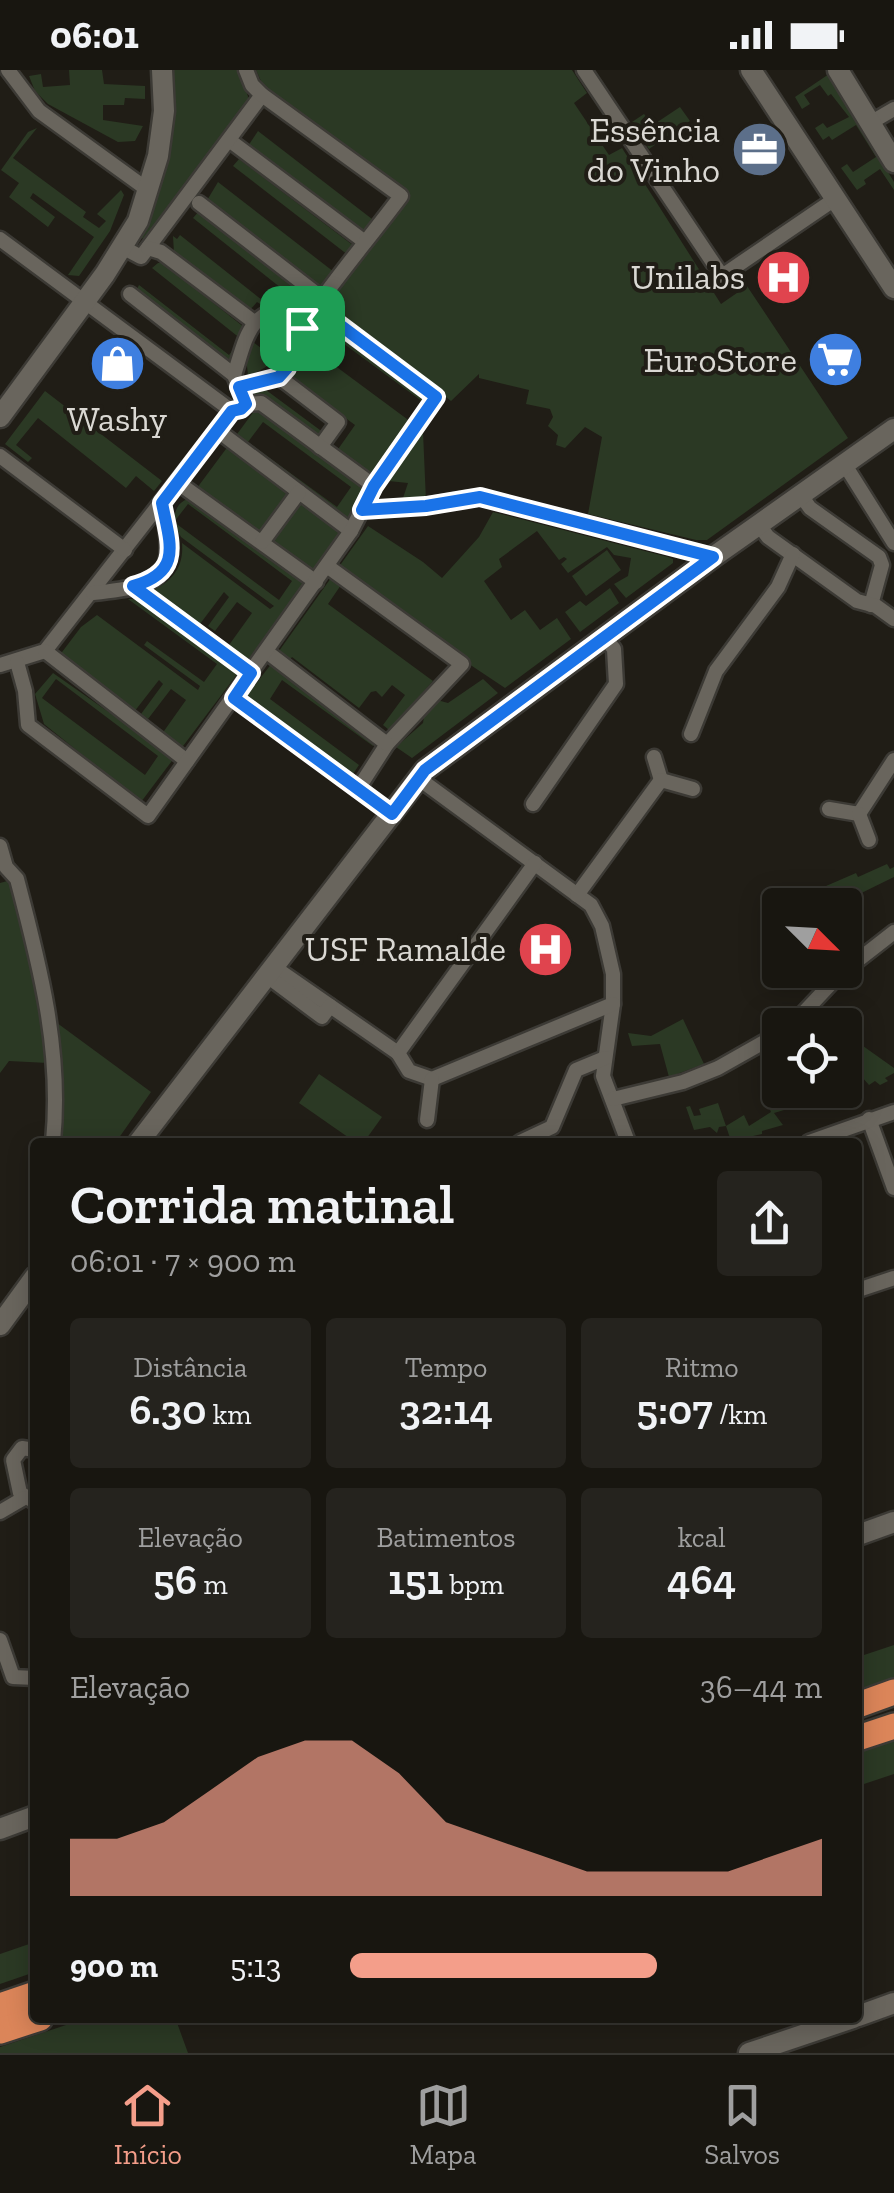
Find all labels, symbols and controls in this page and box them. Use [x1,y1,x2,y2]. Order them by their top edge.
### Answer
text: 06:01 [50,12,139,58]
place label: Essência do Vinho [587,109,720,191]
office icon: Essência do Vinho [729,120,789,180]
hospital icon: Unilabs [754,247,814,307]
place label: Unilabs [631,256,745,298]
pin [260,286,345,371]
icon: arrive [275,301,330,356]
supermarket icon: EuroStore [806,330,866,390]
shop icon: Washy [87,333,147,393]
place label: EuroStore [644,339,797,381]
place label: Washy [67,398,167,440]
north arrow [762,888,862,988]
map controls [762,888,862,1108]
hospital icon: USF Ramalde [515,919,575,979]
place label: USF Ramalde [305,928,506,970]
button: locate [762,1008,862,1108]
text: Corrida matinal [70,1171,455,1237]
button: share [717,1171,822,1276]
text: 06:01 · 7 × 900 m [70,1242,296,1280]
text: Distância [133,1351,247,1384]
text: Tempo [405,1351,487,1384]
text: Ritmo [665,1351,739,1384]
text: 6.30 [129,1384,206,1435]
text: 32:14 [399,1384,493,1435]
text: 5:07 [636,1384,713,1435]
text: km [206,1398,251,1431]
text: /km [713,1398,767,1431]
text: Elevação [138,1521,243,1554]
text: Batimentos [376,1521,516,1554]
text: kcal [678,1521,726,1554]
text: 56 [153,1554,197,1605]
text: 151 [388,1554,443,1605]
text: 464 [667,1554,736,1605]
text: m [197,1568,228,1601]
text: bpm [443,1568,504,1601]
text: Elevação [70,1668,190,1706]
text: 36–44 m [700,1668,822,1706]
text: 900 m [70,1947,158,1985]
text: 5:13 [230,1947,282,1985]
tab: Início [114,2078,182,2171]
tab: Mapa [410,2078,476,2171]
tab: Salvos [704,2078,780,2171]

